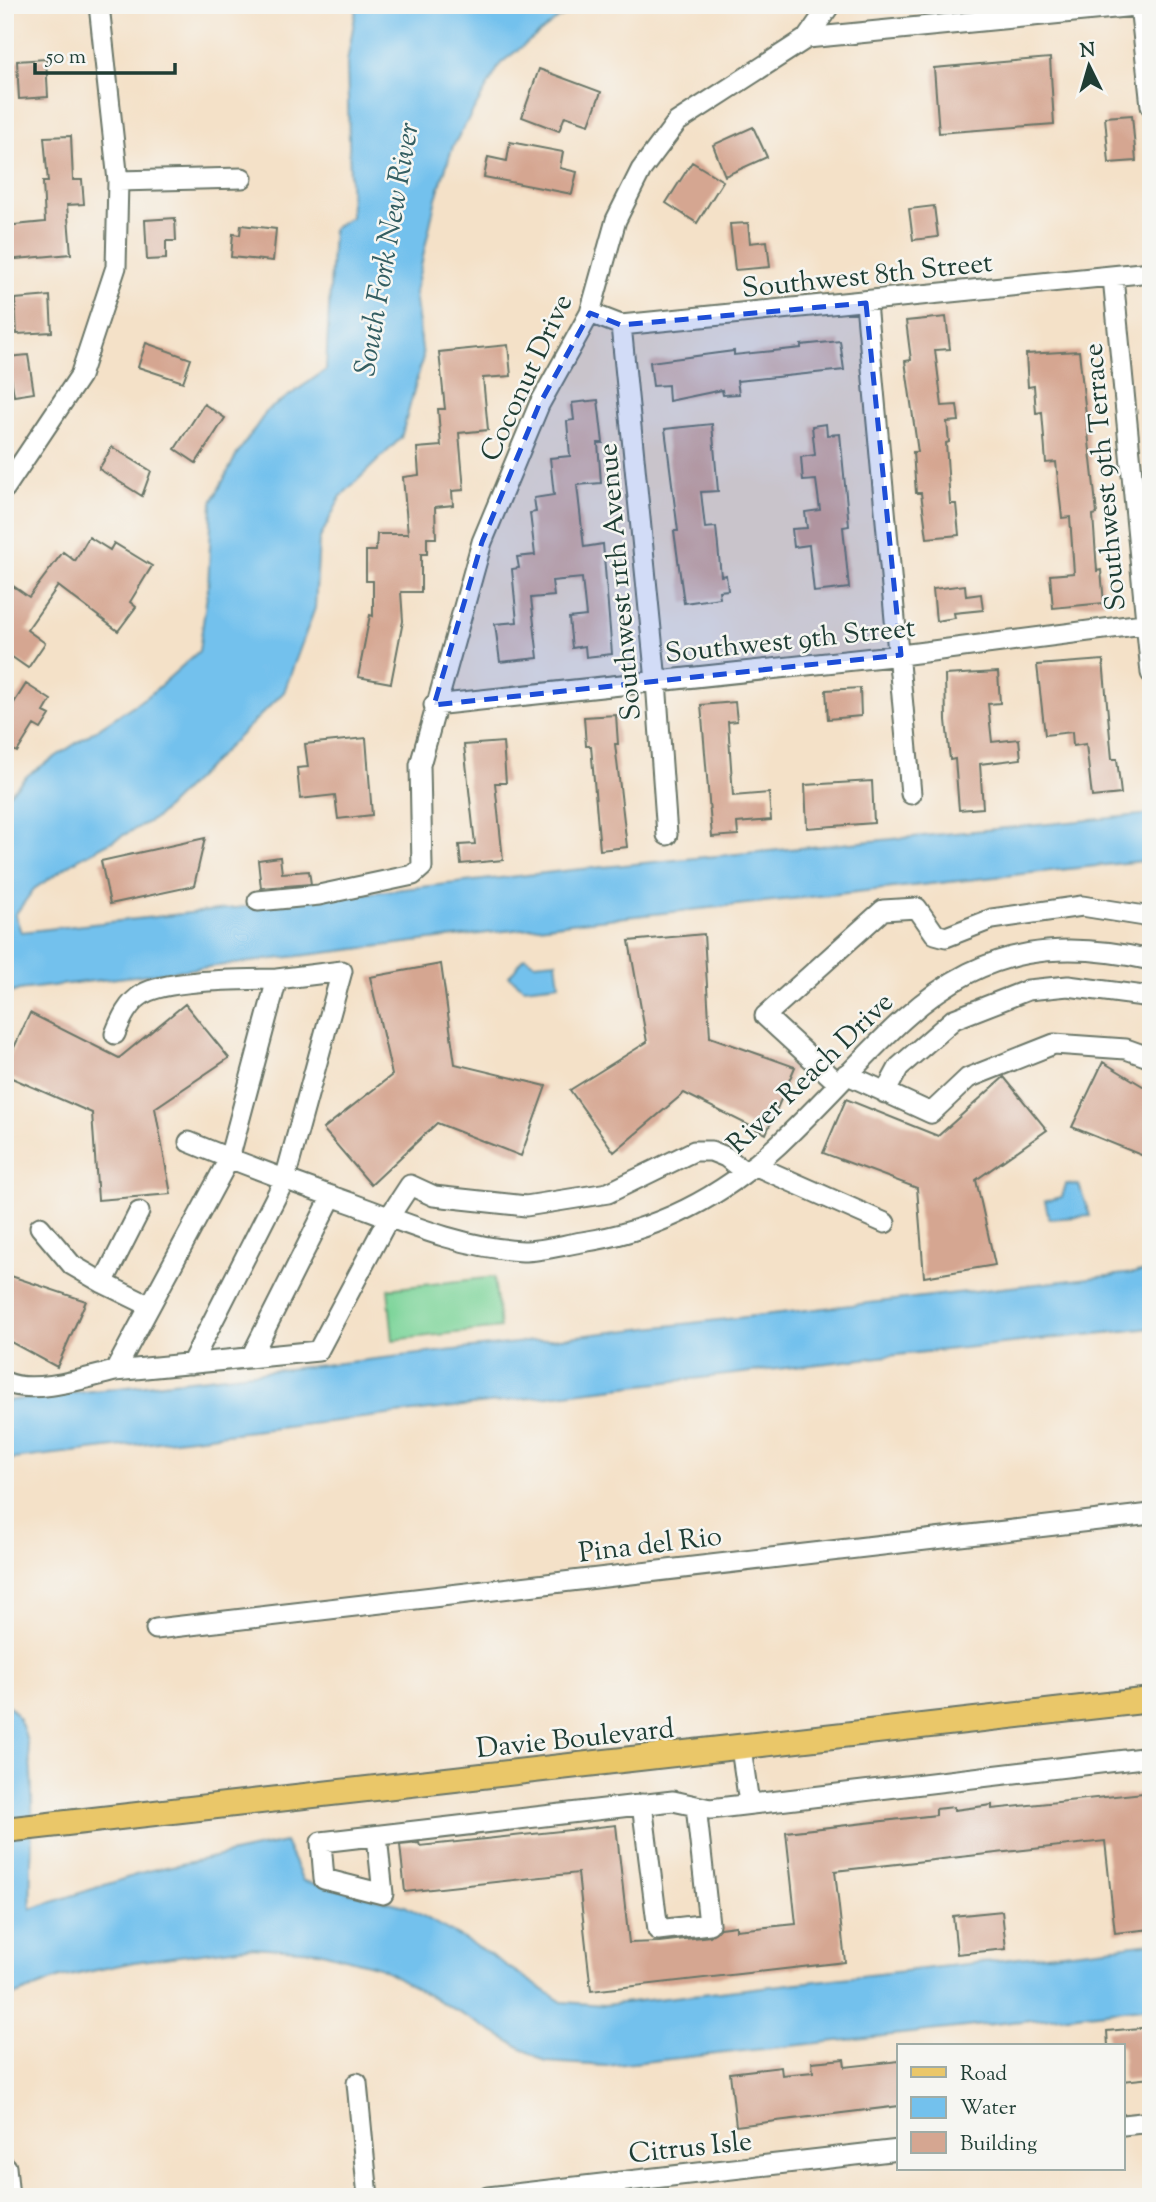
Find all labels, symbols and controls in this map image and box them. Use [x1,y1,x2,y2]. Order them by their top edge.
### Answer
scale bar [35,32,175,76]
north arrow [1054,32,1124,102]
text: N [1079,37,1096,66]
text: 50 m [45,43,86,73]
water label: South Fork New River [345,119,432,379]
street label: Southwest 8th Street [740,244,995,310]
street label: Coconut Drive [471,288,584,468]
street label: Southwest 9th Terrace [1074,341,1138,612]
street label: Southwest 11th Avenue [589,441,653,722]
street label: Southwest 9th Street [663,609,918,675]
street label: River Reach Drive [719,984,904,1164]
street label: Pina del Rio [576,1517,724,1575]
street label: Davie Boulevard [474,1710,676,1770]
legend [897,2044,1124,2170]
text: Road [960,2060,1007,2090]
text: Water [960,2094,1017,2124]
street label: Citrus Isle [627,2123,754,2175]
text: Building [960,2130,1037,2160]

